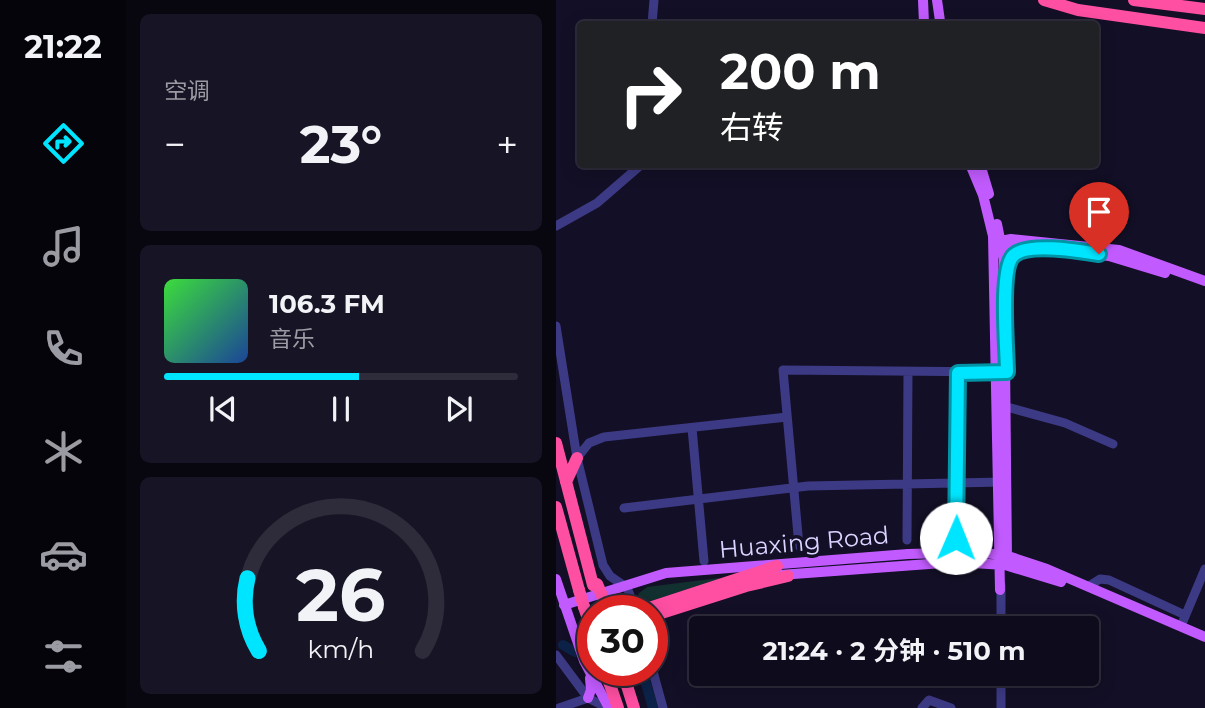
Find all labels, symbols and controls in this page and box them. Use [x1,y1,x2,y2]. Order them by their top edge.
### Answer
text: 21:22 [24,27,102,66]
text: 200 m [720,42,881,101]
icon: right [605,49,696,140]
text: 空调 [164,77,210,105]
text: 右转 [720,108,784,147]
text: 23° [300,113,382,176]
icon: directions [39,119,88,168]
text: − [164,121,186,168]
text: + [496,121,518,168]
pin [1069,182,1129,254]
icon: arrive [1080,193,1118,231]
icon: music [39,222,88,271]
text: 106.3 FM [269,288,385,320]
icon: phone [39,324,88,373]
text: 音乐 [269,325,315,353]
icon: previous [204,390,242,428]
icon: pause [322,390,360,428]
icon: next [440,390,478,428]
icon: climate [39,427,88,476]
position arrow [919,501,993,575]
street label: Huaxing Road [718,520,890,564]
icon: car [39,530,88,579]
text: 26 [296,552,386,640]
speed limit sign: 30 [577,595,668,686]
icon: filters [39,632,88,681]
text: km/h [308,634,374,664]
text: 21:24 · 2 分钟 · 510 m [762,635,1026,667]

